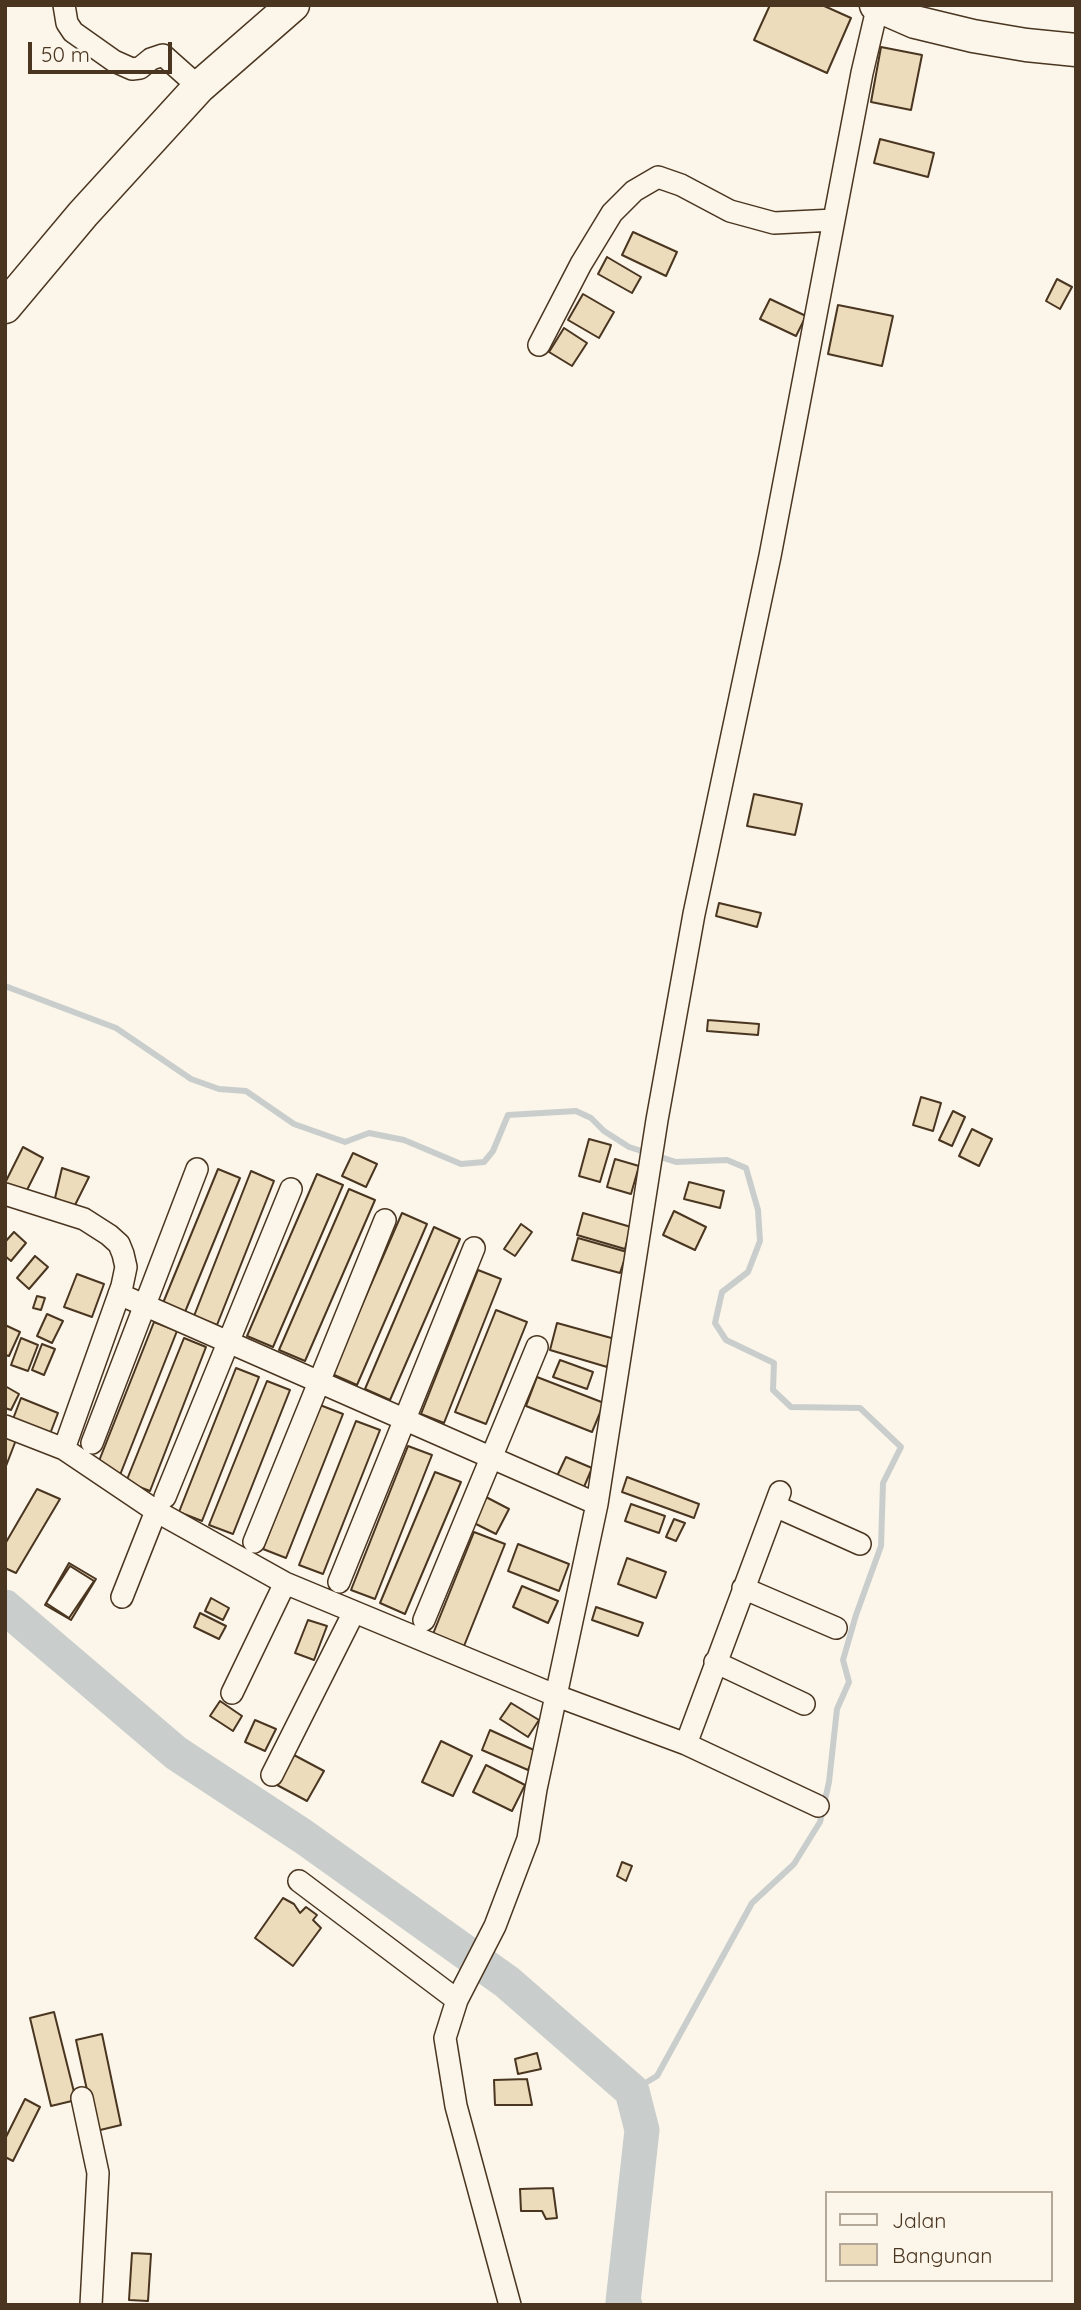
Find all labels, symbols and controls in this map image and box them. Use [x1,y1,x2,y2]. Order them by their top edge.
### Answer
scale bar [32,28,175,72]
text: 50 m [41,41,90,67]
legend [825,2191,1053,2282]
text: Jalan [892,2207,946,2233]
text: Bangunan [892,2242,992,2268]

